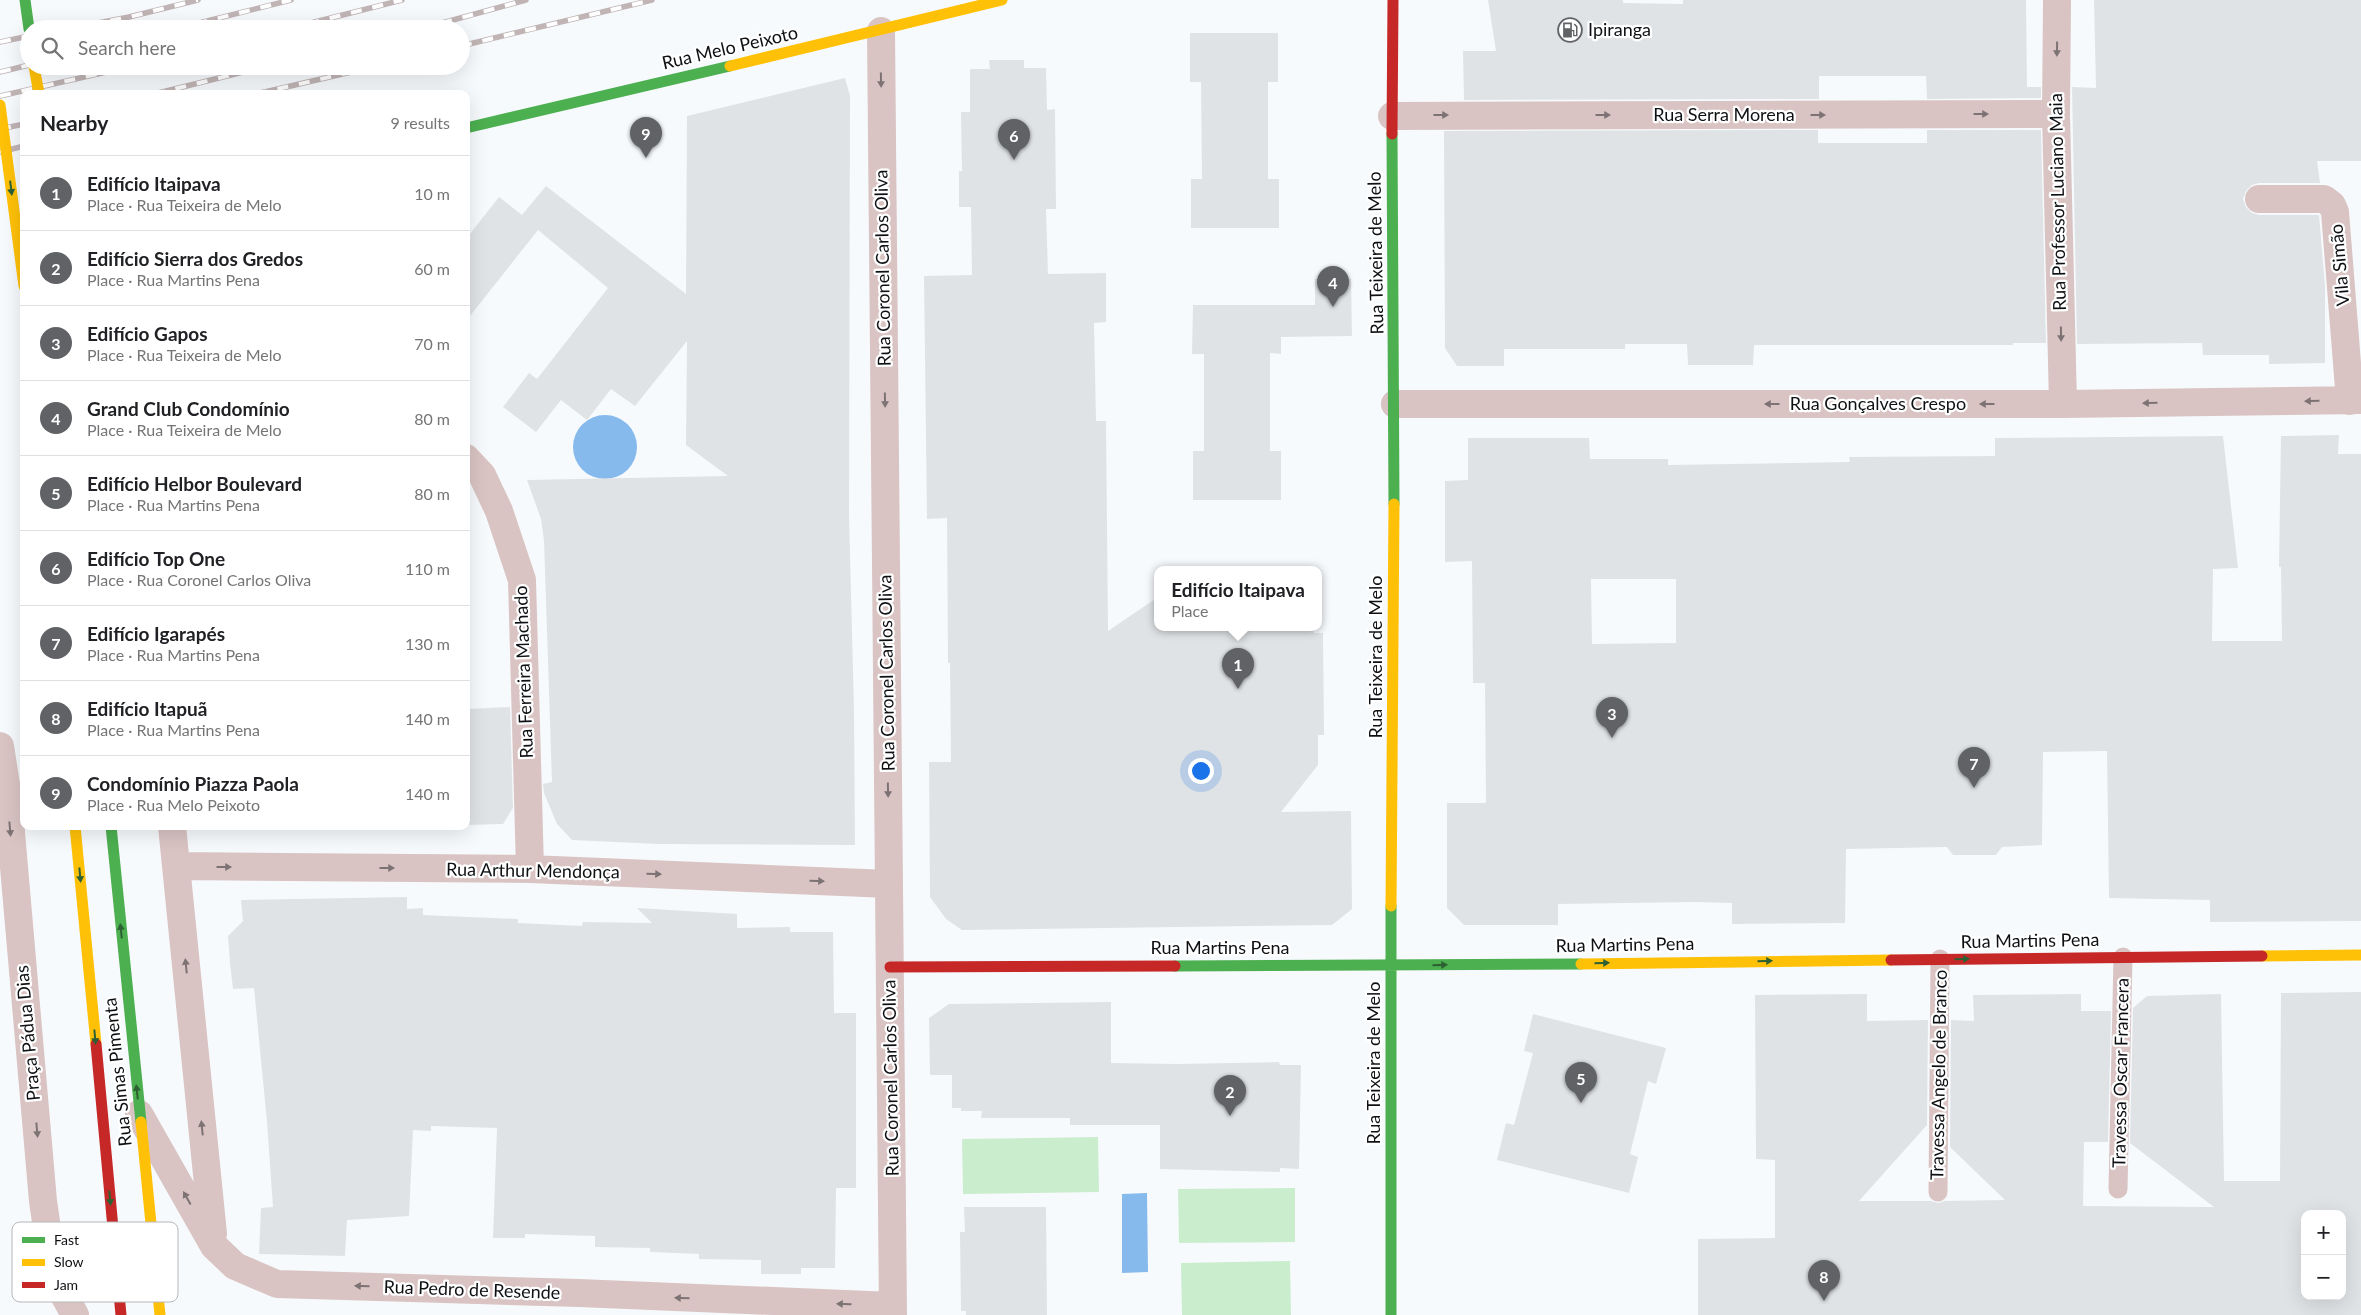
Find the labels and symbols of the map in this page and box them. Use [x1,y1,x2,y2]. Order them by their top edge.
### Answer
fuel station icon: Ipiranga [1557,17,1583,43]
place label: Ipiranga [1588,18,1651,40]
street label: Rua Melo Peixoto [660,21,800,73]
one-way arrow [2052,41,2060,57]
one-way arrow [878,72,886,88]
street label: Rua Professor Luciano Maia [2044,93,2070,311]
street label: Rua Serra Morena [1653,103,1795,125]
one-way arrow [1973,110,1989,118]
one-way arrow [1433,111,1449,119]
one-way arrow [1596,111,1612,119]
one-way arrow [1811,111,1827,119]
pin: 9 [630,117,662,158]
pin: 6 [998,119,1030,160]
street label: Rua Coronel Carlos Oliva [869,170,895,366]
street label: Rua Teixeira de Melo [1363,171,1387,335]
one-way arrow [7,180,15,196]
street label: Vila Simão [2324,223,2354,307]
pin: 4 [1317,266,1349,307]
one-way arrow [2057,326,2065,342]
one-way arrow [881,392,889,408]
street label: Rua Gonçalves Crespo [1790,392,1966,414]
one-way arrow [2304,397,2320,405]
one-way arrow [2142,399,2158,407]
one-way arrow [1764,400,1780,408]
one-way arrow [1979,400,1995,408]
street label: Rua Coronel Carlos Oliva [873,575,899,771]
street label: Rua Teixeira de Melo [1364,575,1386,739]
street label: Rua Ferreira Machado [509,585,537,759]
pin: 1 [1222,648,1254,689]
pin: 3 [1596,697,1628,738]
pin: 7 [1958,747,1990,788]
your location [1188,758,1214,784]
one-way arrow [885,782,893,798]
one-way arrow [6,821,14,837]
street label: Rua Arthur Mendonça [446,857,620,883]
one-way arrow [217,863,233,871]
one-way arrow [379,864,395,872]
one-way arrow [76,867,84,883]
one-way arrow [647,871,663,879]
one-way arrow [809,878,825,886]
one-way arrow [117,922,125,938]
street label: Rua Martins Pena [1960,928,2100,952]
street label: Rua Martins Pena [1555,932,1695,956]
street label: Rua Martins Pena [1151,936,1289,958]
one-way arrow [1954,955,1970,963]
one-way arrow [1757,957,1773,965]
one-way arrow [182,958,190,974]
one-way arrow [1594,959,1610,967]
one-way arrow [1432,961,1448,969]
street label: Praça Pádua Dias [10,964,44,1102]
street label: Travessa Angelo de Branco [1925,970,1951,1180]
street label: Travessa Oscar Francera [2107,978,2133,1168]
street label: Rua Coronel Carlos Oliva [877,980,903,1176]
street label: Rua Teixeira de Melo [1362,981,1384,1145]
street label: Rua Simas Pimenta [98,997,136,1148]
one-way arrow [91,1029,99,1045]
pin: 5 [1565,1062,1597,1103]
pin: 2 [1214,1075,1246,1116]
one-way arrow [133,1084,141,1100]
one-way arrow [198,1119,206,1135]
one-way arrow [33,1123,41,1139]
one-way arrow [106,1191,114,1207]
one-way arrow [183,1191,191,1206]
legend [12,1222,178,1302]
text: Fast [54,1231,79,1248]
text: Slow [54,1253,84,1270]
pin: 8 [1808,1260,1840,1301]
street label: Rua Pedro de Resende [383,1275,561,1303]
text: Jam [54,1276,78,1293]
one-way arrow [354,1282,370,1290]
one-way arrow [674,1293,690,1301]
one-way arrow [836,1300,852,1308]

